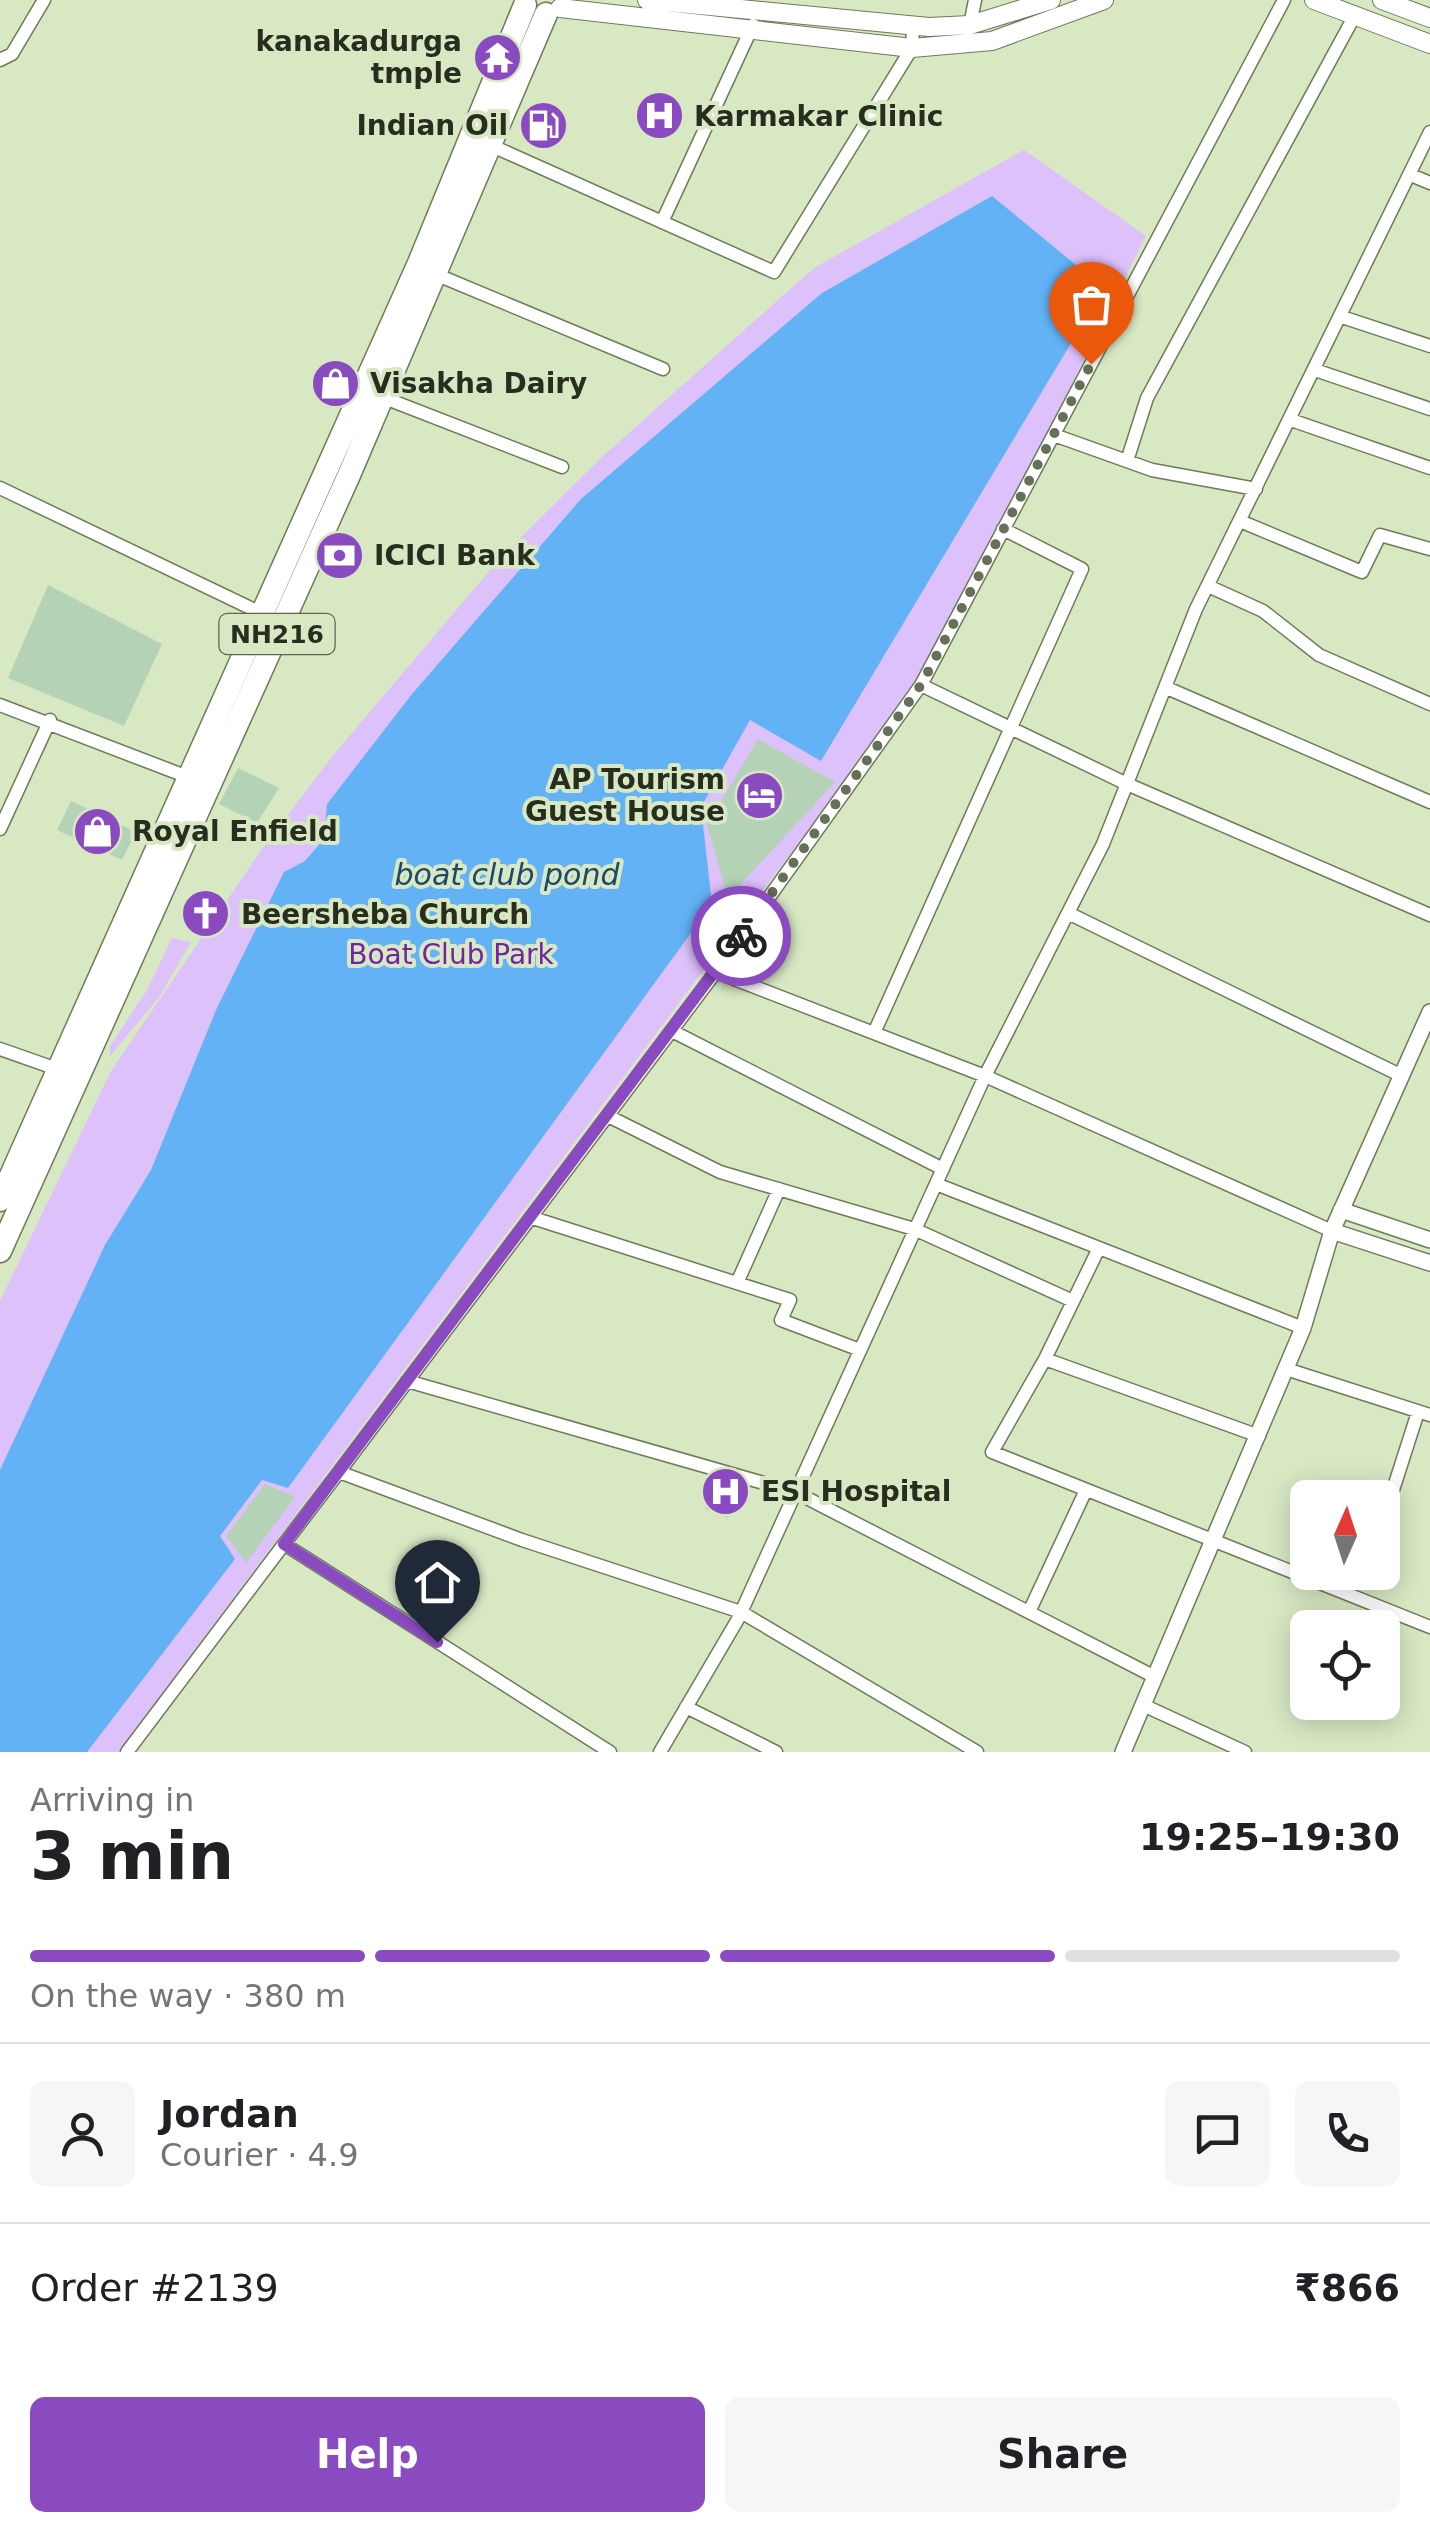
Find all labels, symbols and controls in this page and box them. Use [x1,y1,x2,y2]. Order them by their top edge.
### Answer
place label: kanakadurga tmple [255,25,462,90]
temple icon: kanakadurga tmple [471,31,523,83]
hospital icon: Karmakar Clinic [633,90,685,142]
fuel station icon: Indian Oil [517,99,569,151]
place label: Karmakar Clinic [694,100,943,133]
place label: Indian Oil [356,109,508,142]
pin [1049,262,1134,365]
icon: bag [1064,277,1119,332]
shop icon: Visakha Dairy [309,357,361,409]
place label: Visakha Dairy [370,367,587,400]
bank icon: ICICI Bank [313,529,365,581]
place label: ICICI Bank [374,539,536,572]
road number: NH216 [220,614,334,654]
place label: AP Tourism Guest House [525,763,725,828]
hotel icon: AP Tourism Guest House [734,769,786,821]
shop icon: Royal Enfield [71,805,123,857]
place label: Royal Enfield [132,815,338,848]
water label: boat club pond [395,857,620,892]
courier [691,886,791,986]
church icon: Beersheba Church [180,888,232,940]
place label: Beersheba Church [241,898,529,931]
icon: bike [714,909,769,964]
park label: Boat Club Park [348,938,555,971]
hospital icon: ESI Hospital [700,1465,752,1517]
place label: ESI Hospital [761,1475,951,1508]
north arrow [1290,1480,1400,1590]
map controls [1290,1480,1400,1720]
pin [395,1540,480,1643]
icon: home [410,1555,465,1610]
button: locate [1290,1610,1400,1720]
text: Arriving in [30,1781,194,1819]
text: 19:25–19:30 [1139,1815,1400,1859]
text: 3 min [30,1819,234,1894]
text: On the way · 380 m [30,1977,346,2015]
button: person [30,2081,135,2186]
button: chat [1165,2081,1270,2186]
button: phone [1295,2081,1400,2186]
text: Jordan [160,2092,299,2136]
text: Courier · 4.9 [160,2136,359,2174]
text: Order #2139 [30,2266,279,2310]
text: ₹866 [1294,2266,1400,2310]
button: Help [30,2397,705,2512]
button: Share [725,2397,1400,2512]

